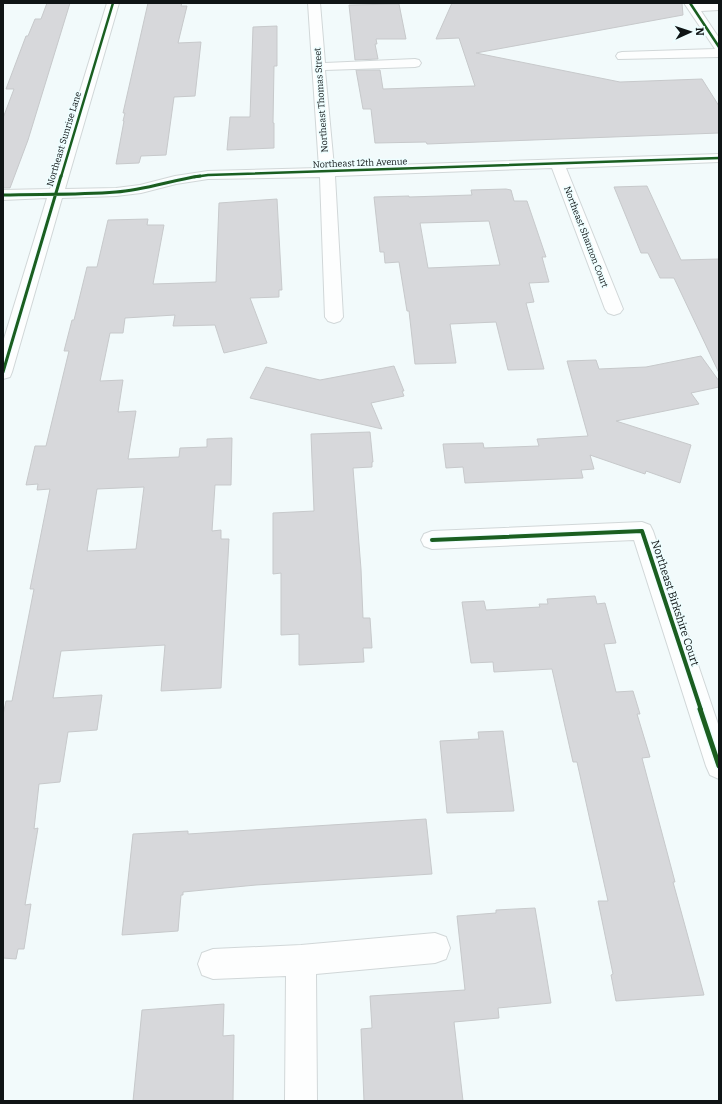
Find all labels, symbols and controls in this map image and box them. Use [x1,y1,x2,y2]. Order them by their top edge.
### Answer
north arrow [670,12,710,52]
text: N [693,27,706,37]
street label: Northeast Thomas Street [312,47,330,153]
street label: Northeast Sunrise Lane [45,90,83,188]
street label: Northeast 12th Avenue [312,156,408,170]
street label: Northeast Shannon Court [562,185,610,290]
street label: Northeast Birkshire Court [648,538,702,668]

